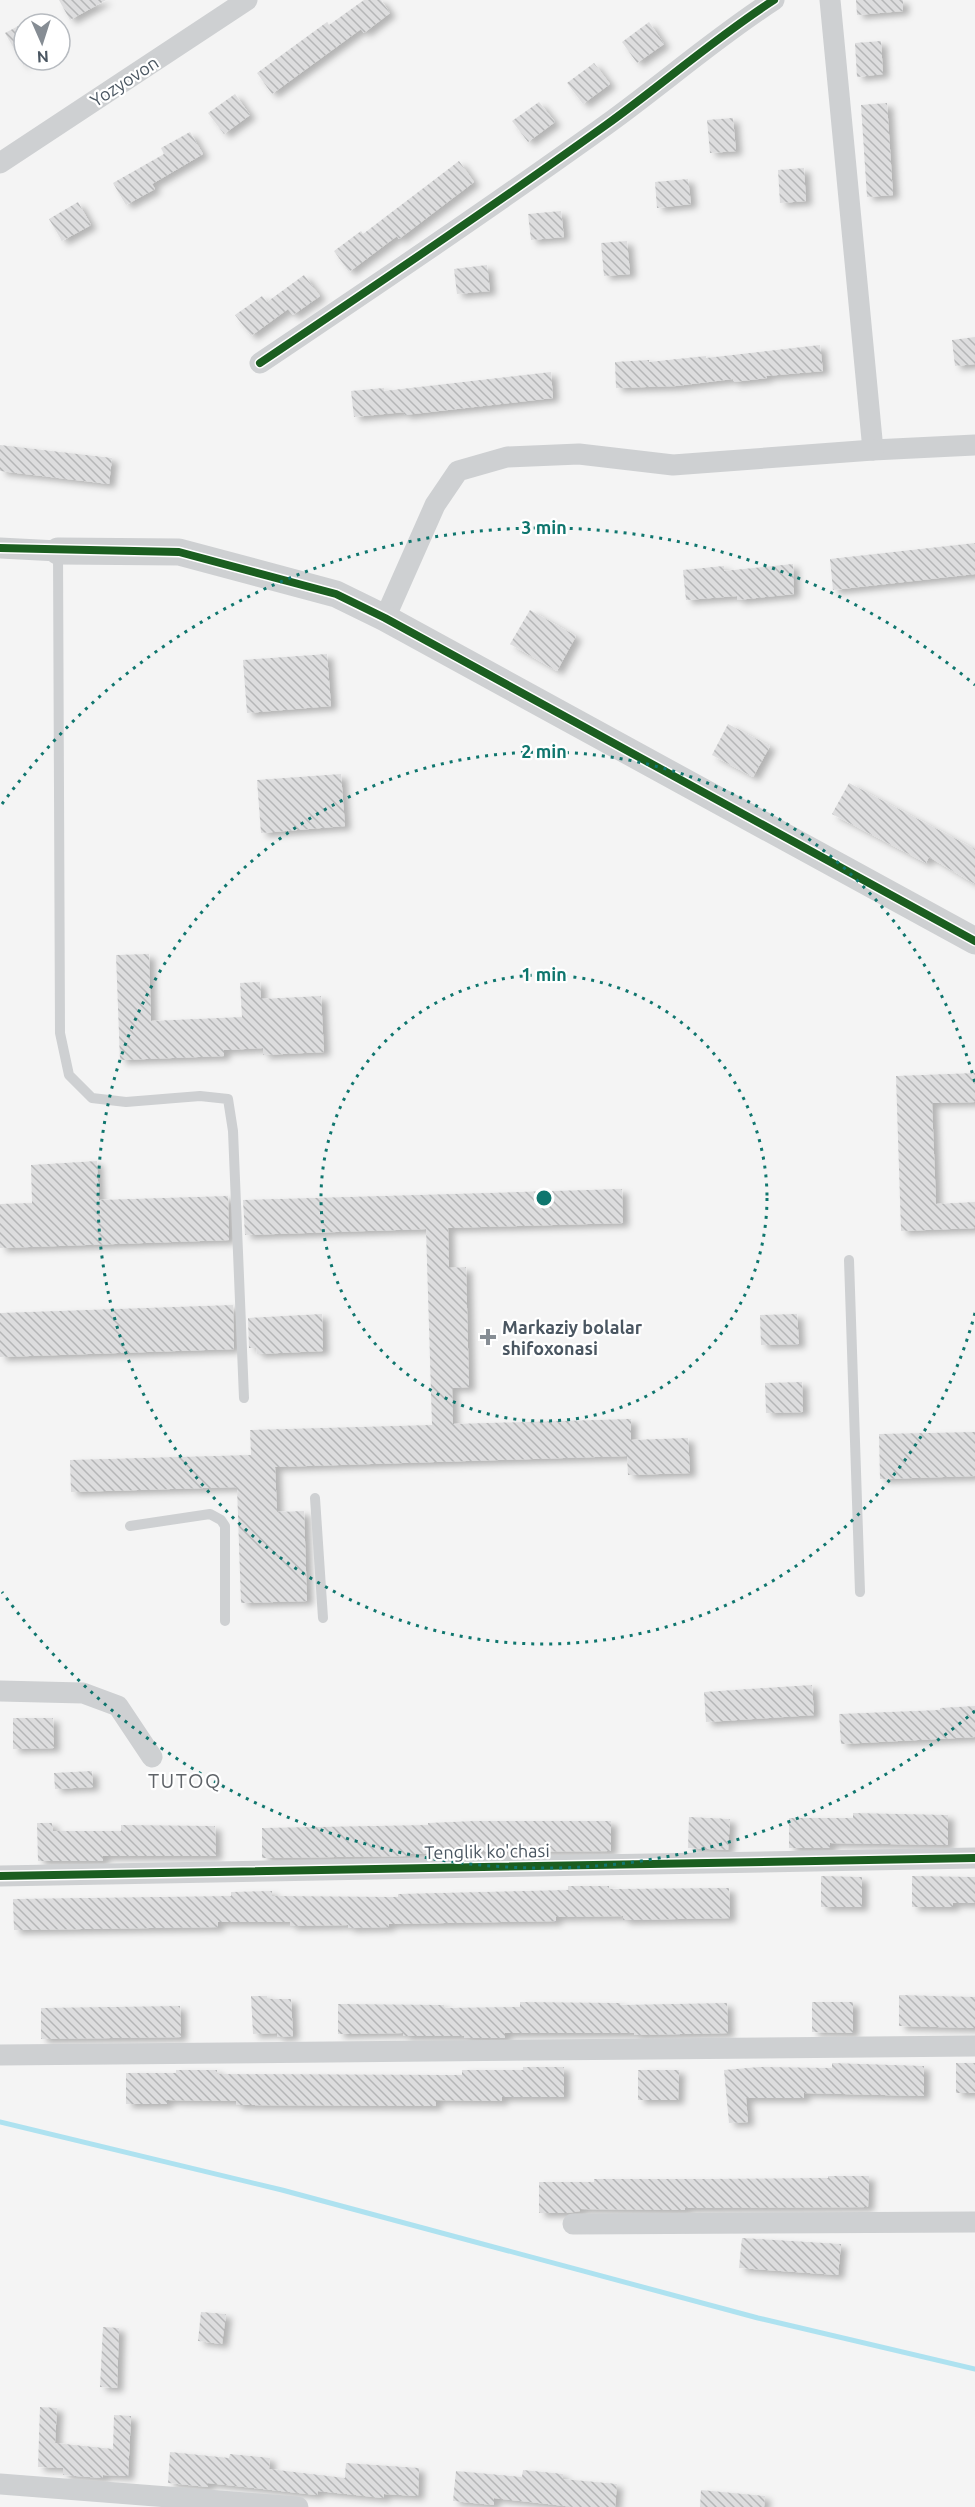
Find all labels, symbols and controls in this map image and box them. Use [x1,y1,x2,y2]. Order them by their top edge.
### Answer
north arrow [12,12,72,72]
text: N [36,48,49,66]
street label: Yozyovon [86,52,162,110]
text: 3 min [521,517,567,537]
text: 2 min [521,741,567,761]
text: 1 min [521,964,567,984]
centre of rings [534,1188,554,1208]
place label: Markaziy bolalar shifoxonasi [502,1317,643,1358]
marker: Markaziy bolalar shifoxonasi [479,1328,497,1346]
district label: TUTOQ [148,1769,222,1792]
street label: Tenglik ko'chasi [424,1840,550,1862]

